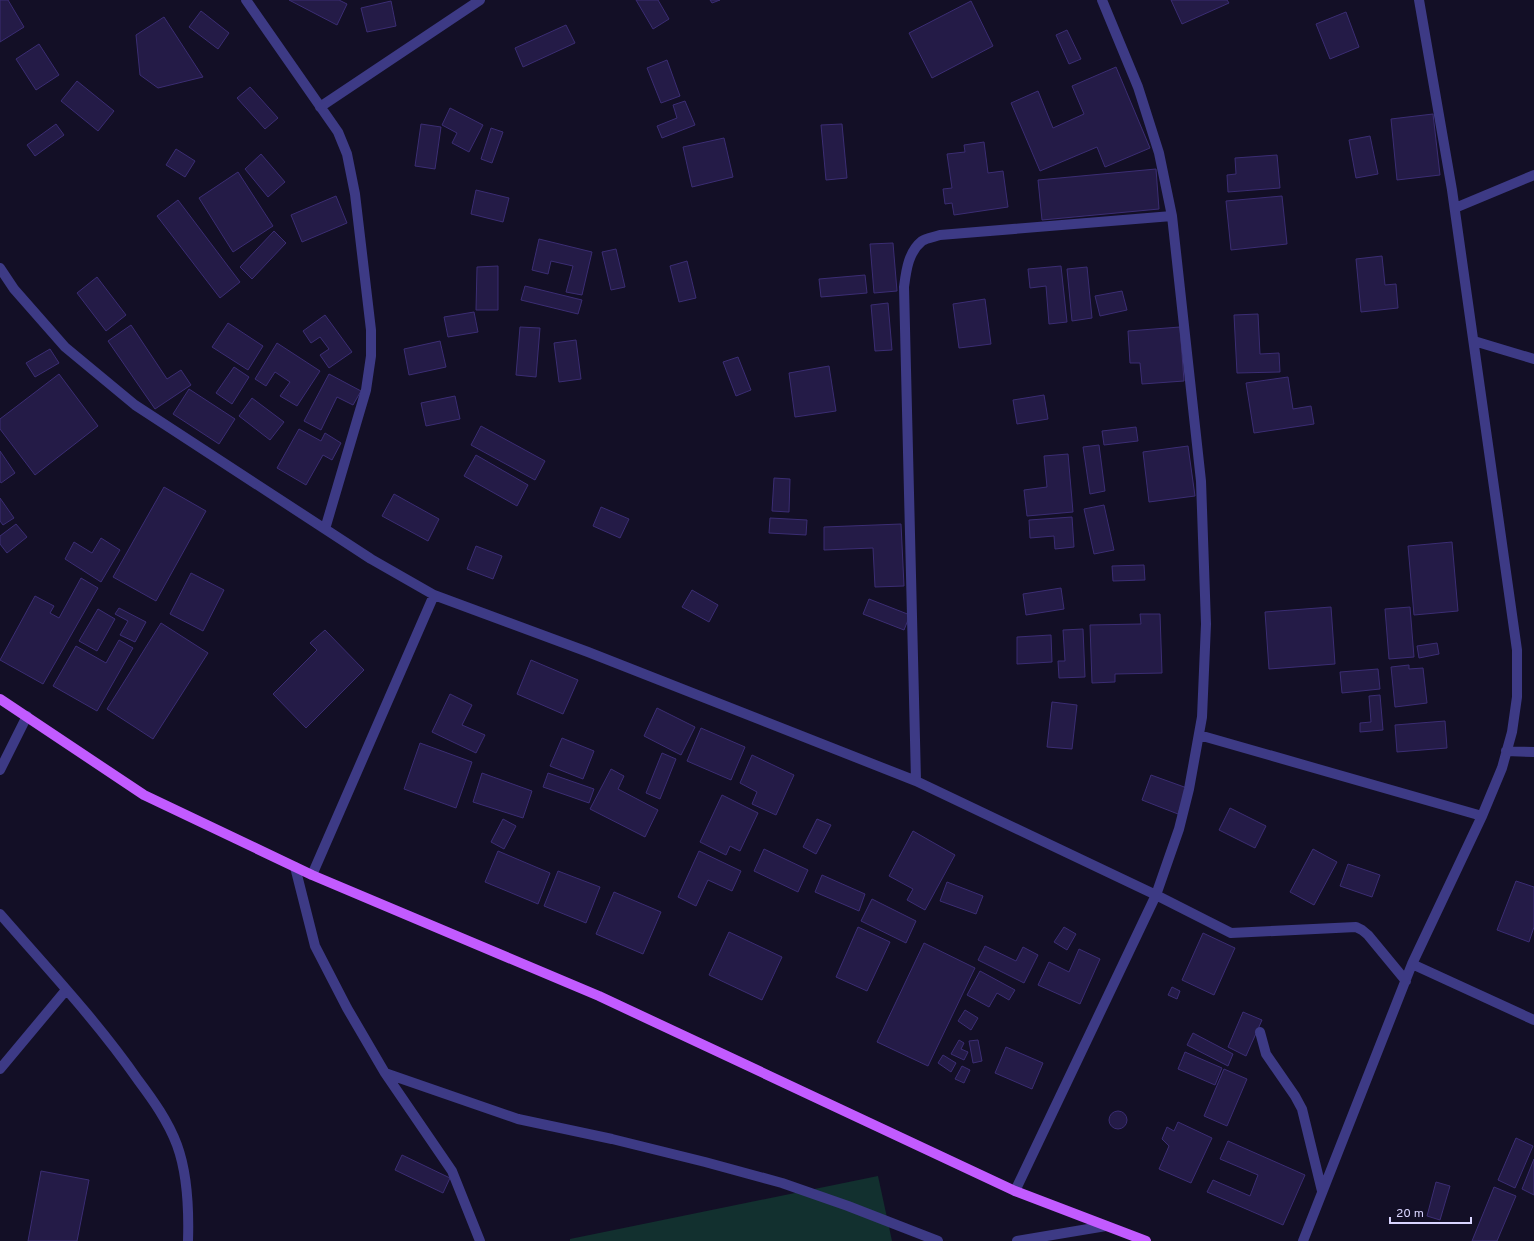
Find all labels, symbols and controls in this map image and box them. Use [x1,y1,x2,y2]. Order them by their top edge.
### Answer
scale bar [1390,1199,1471,1225]
text: 20 m [1396,1206,1424,1222]

